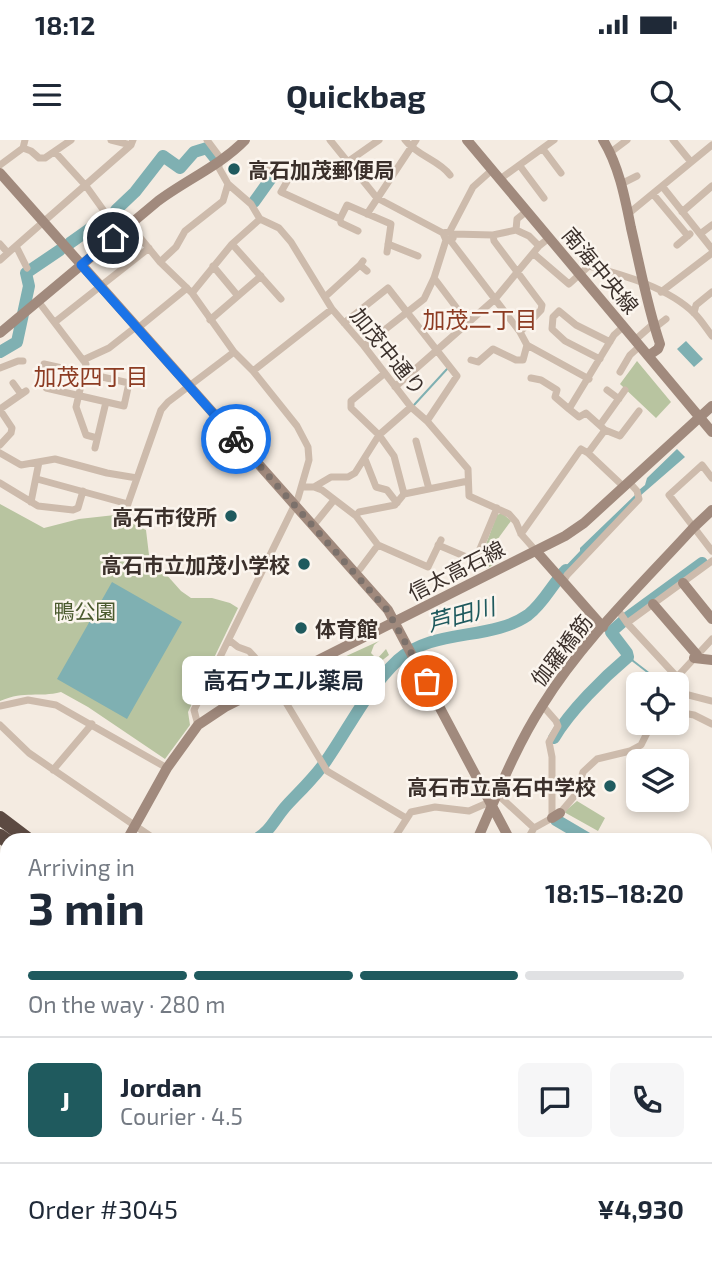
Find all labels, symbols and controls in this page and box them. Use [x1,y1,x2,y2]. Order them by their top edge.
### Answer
text: 18:12 [35,9,95,40]
icon: menu [28,76,66,114]
text: Quickbag [286,76,426,114]
icon: search [646,76,684,114]
place label: 高石加茂郵便局 [248,157,395,182]
marker: 高石加茂郵便局 [226,161,242,177]
pin [83,208,143,268]
icon: home [94,219,132,257]
street label: 南海中央線 [558,222,644,318]
street label: 加茂中通り [346,302,432,400]
district label: 加茂二丁目 [423,305,538,333]
district label: 加茂四丁目 [34,362,149,390]
courier [201,404,271,474]
icon: bike [217,420,255,458]
place label: 高石市役所 [112,504,217,529]
marker: 高石市役所 [223,508,239,524]
street label: 信太高石線 [404,535,508,605]
place label: 高石市立加茂小学校 [101,552,290,577]
marker: 高石市立加茂小学校 [296,556,312,572]
water label: 芦田川 [424,591,501,636]
park label: 鴨公園 [54,598,117,623]
street label: 伽羅橋筋 [525,609,597,691]
place label: 体育館 [315,616,378,641]
marker: 体育館 [293,620,309,636]
pin [397,651,457,711]
callout: 高石ウエル薬局 [182,656,385,706]
icon: bag [408,662,446,700]
text: 高石ウエル薬局 [203,666,364,694]
map controls [626,672,689,812]
button: locate [626,672,689,735]
button: layers [626,749,689,812]
place label: 高石市立高石中学校 [407,774,596,799]
marker: 高石市立高石中学校 [602,778,618,794]
text: Arriving in [28,853,135,881]
text: 18:15–18:20 [545,877,684,908]
text: 3 min [28,879,145,934]
text: On the way · 280 m [28,990,225,1018]
button: chat [518,1063,592,1137]
button: phone [610,1063,684,1137]
text: Jordan [120,1071,202,1102]
text: J [60,1085,70,1116]
text: Courier · 4.5 [120,1102,243,1130]
text: Order #3045 [28,1193,178,1224]
text: ¥4,930 [597,1193,684,1224]

